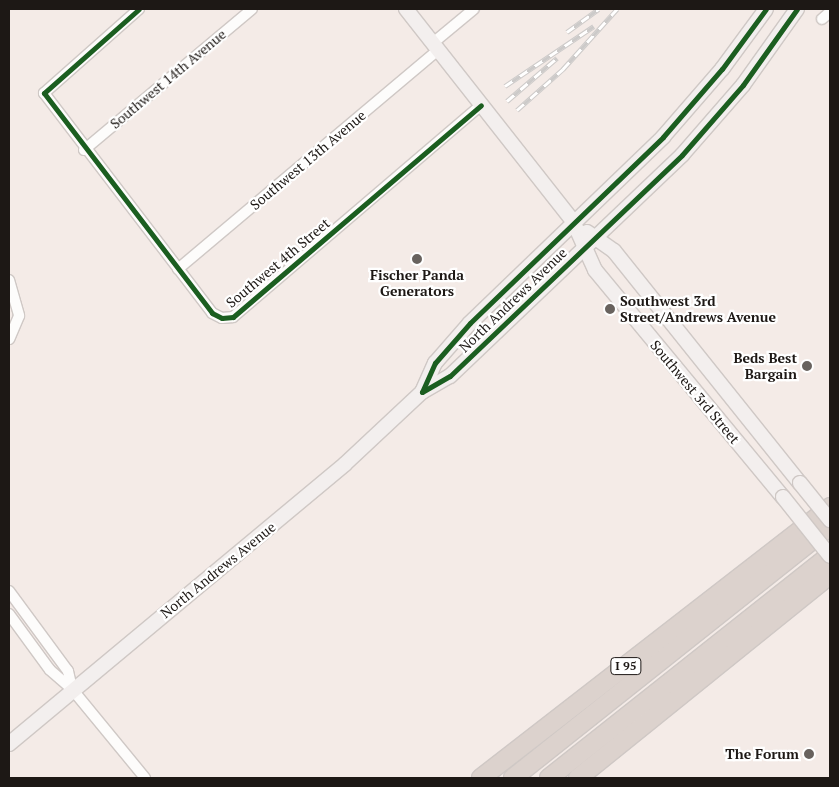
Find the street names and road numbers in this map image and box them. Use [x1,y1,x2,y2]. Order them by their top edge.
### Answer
street label: Southwest 14th Avenue [107,26,229,132]
street label: Southwest 13th Avenue [247,107,369,213]
street label: Southwest 4th Street [223,215,333,311]
street label: North Andrews Avenue [455,244,571,356]
street label: Southwest 3rd Street [647,337,743,447]
street label: North Andrews Avenue [157,518,279,622]
road number: I 95 [610,656,642,676]

